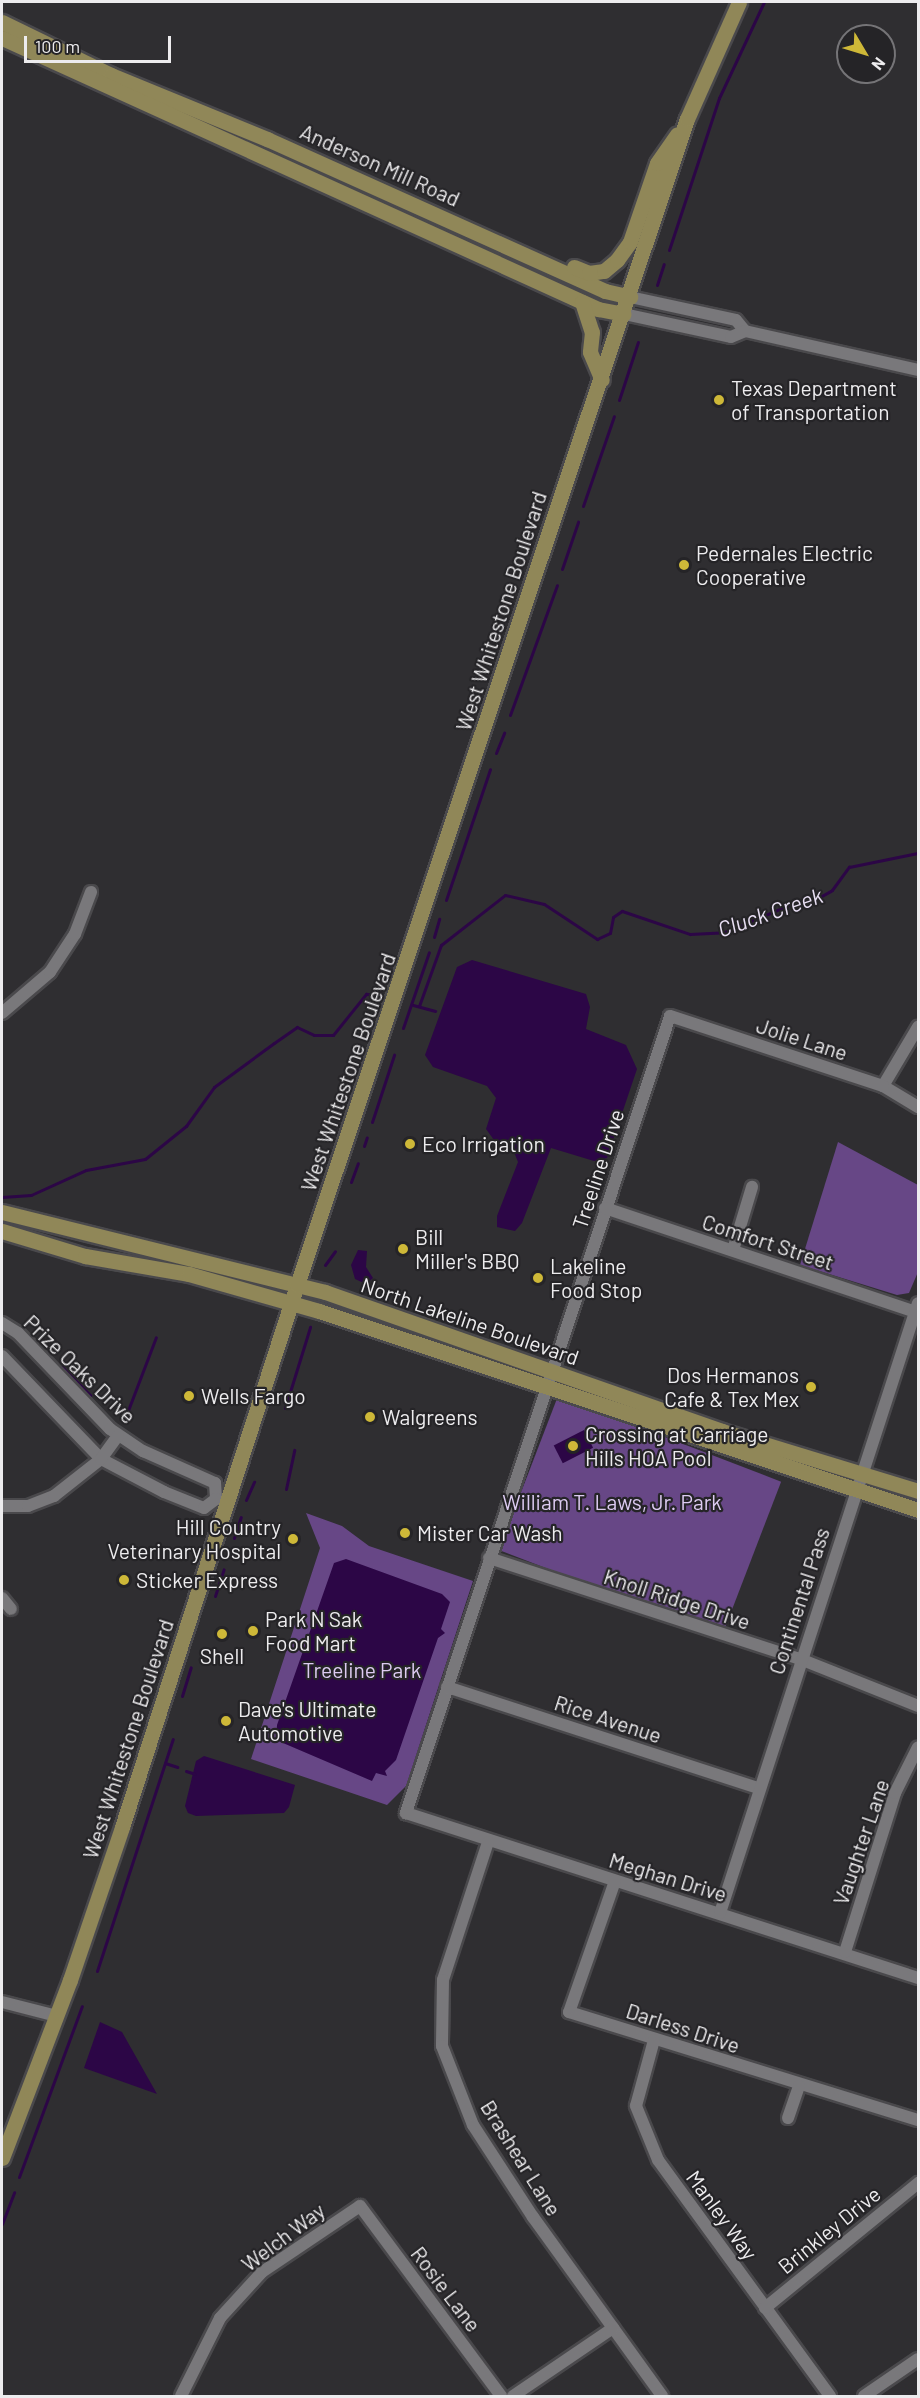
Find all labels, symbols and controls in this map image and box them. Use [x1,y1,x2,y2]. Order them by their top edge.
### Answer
scale bar [27,24,174,62]
north arrow [836,24,896,84]
text: 100 m [35,35,80,57]
text: N [868,54,890,74]
street label: Anderson Mill Road [296,119,464,211]
place label: Texas Department of Transportation [731,375,897,425]
marker: Texas Department of Transportation [712,393,726,407]
street label: West Whitestone Boulevard [450,488,552,734]
place label: Pedernales Electric Cooperative [696,540,873,590]
marker: Pedernales Electric Cooperative [677,558,691,572]
water label: Cluck Creek [714,882,826,942]
street label: West Whitestone Boulevard [295,950,401,1194]
street label: Jolie Lane [753,1012,851,1066]
street label: Treeline Drive [567,1106,629,1232]
place label: Eco Irrigation [422,1131,545,1157]
marker: Eco Irrigation [403,1137,417,1151]
street label: Comfort Street [699,1209,837,1275]
place label: Bill Miller's BBQ [415,1224,519,1274]
marker: Bill Miller's BBQ [396,1242,410,1256]
place label: Lakeline Food Stop [550,1253,642,1303]
marker: Lakeline Food Stop [531,1271,545,1285]
street label: North Lakeline Boulevard [358,1272,582,1370]
street label: Prize Oaks Drive [19,1309,141,1429]
place label: Dos Hermanos Cafe & Tex Mex [664,1362,799,1412]
marker: Dos Hermanos Cafe & Tex Mex [804,1380,818,1394]
place label: Wells Fargo [201,1383,306,1409]
marker: Wells Fargo [182,1389,196,1403]
place label: Walgreens [382,1404,478,1430]
marker: Walgreens [363,1410,377,1424]
place label: Crossing at Carriage Hills HOA Pool [585,1421,768,1471]
marker: Crossing at Carriage Hills HOA Pool [566,1439,580,1453]
park label: William T. Laws, Jr. Park [502,1489,722,1515]
place label: Hill Country Veterinary Hospital [107,1514,281,1564]
place label: Mister Car Wash [417,1520,563,1546]
street label: Continental Pass [763,1525,835,1677]
marker: Mister Car Wash [398,1526,412,1540]
marker: Hill Country Veterinary Hospital [286,1532,300,1546]
street label: Knoll Ridge Drive [601,1563,753,1635]
place label: Sticker Express [136,1567,278,1593]
marker: Sticker Express [117,1573,131,1587]
place label: Park N Sak Food Mart [265,1606,362,1656]
street label: West Whitestone Boulevard [77,1616,179,1862]
marker: Park N Sak Food Mart [246,1624,260,1638]
marker: Shell [215,1627,229,1641]
place label: Shell [200,1643,244,1669]
park label: Treeline Park [303,1657,421,1683]
street label: Rice Avenue [551,1690,665,1748]
place label: Dave's Ultimate Automotive [238,1696,376,1746]
marker: Dave's Ultimate Automotive [219,1714,233,1728]
street label: Vaughter Lane [828,1776,894,1908]
street label: Meghan Drive [606,1847,730,1907]
street label: Darless Drive [623,1998,743,2058]
street label: Brashear Lane [475,2096,567,2220]
street label: Manley Way [681,2165,763,2265]
street label: Brinkley Drive [773,2181,885,2279]
street label: Welch Way [236,2198,330,2276]
street label: Rosie Lane [406,2241,486,2337]

